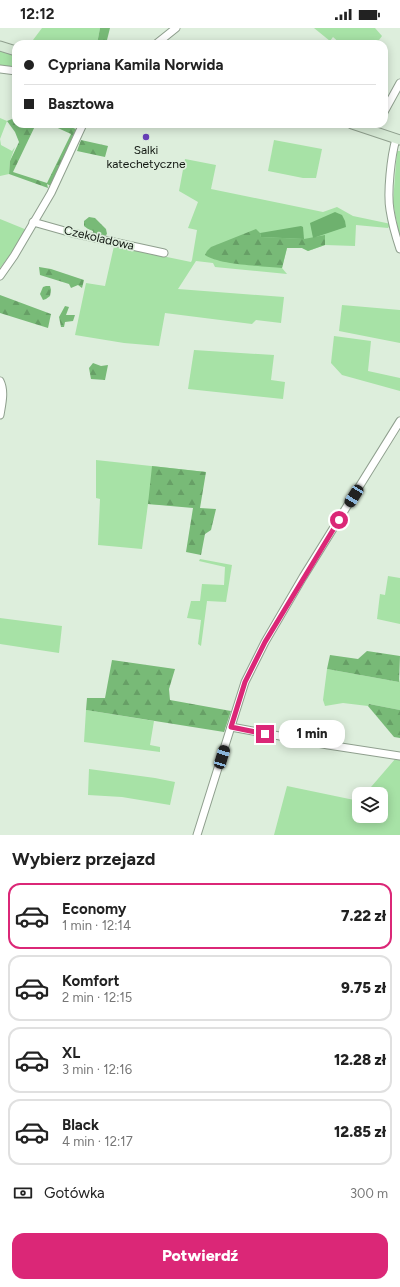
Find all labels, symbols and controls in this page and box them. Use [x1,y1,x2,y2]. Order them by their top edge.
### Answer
text: 12:12 [20,5,55,23]
text: Cypriana Kamila Norwida [48,56,223,74]
text: Basztowa [48,95,114,113]
marker: Salki katechetyczne [141,132,151,142]
place label: Salki katechetyczne [107,143,186,171]
street label: Czekoladowa [62,223,136,253]
car [343,483,365,509]
route start [330,511,348,529]
callout: 1 min [279,720,345,748]
route end [256,725,274,743]
text: 1 min [296,726,328,741]
car [213,744,231,770]
map controls [352,787,388,823]
button: layers [352,787,388,823]
text: Wybierz przejazd [12,848,155,870]
icon: car [14,898,50,934]
text: Economy [62,900,127,918]
text: 7.22 zł [341,907,386,925]
text: 1 min · 12:14 [62,918,131,933]
icon: car [14,970,50,1006]
text: Komfort [62,972,119,990]
text: 9.75 zł [341,979,386,997]
text: 2 min · 12:15 [62,990,132,1005]
icon: car [14,1042,50,1078]
text: XL [62,1044,80,1062]
text: 12.28 zł [334,1051,386,1069]
text: 3 min · 12:16 [62,1062,132,1077]
icon: car [14,1114,50,1150]
text: Black [62,1116,99,1134]
text: 12.85 zł [334,1123,386,1141]
text: 4 min · 12:17 [62,1134,133,1149]
icon: cash [12,1182,34,1204]
text: Gotówka [44,1184,105,1202]
text: 300 m [350,1186,388,1201]
button: Potwierdź [12,1233,388,1279]

